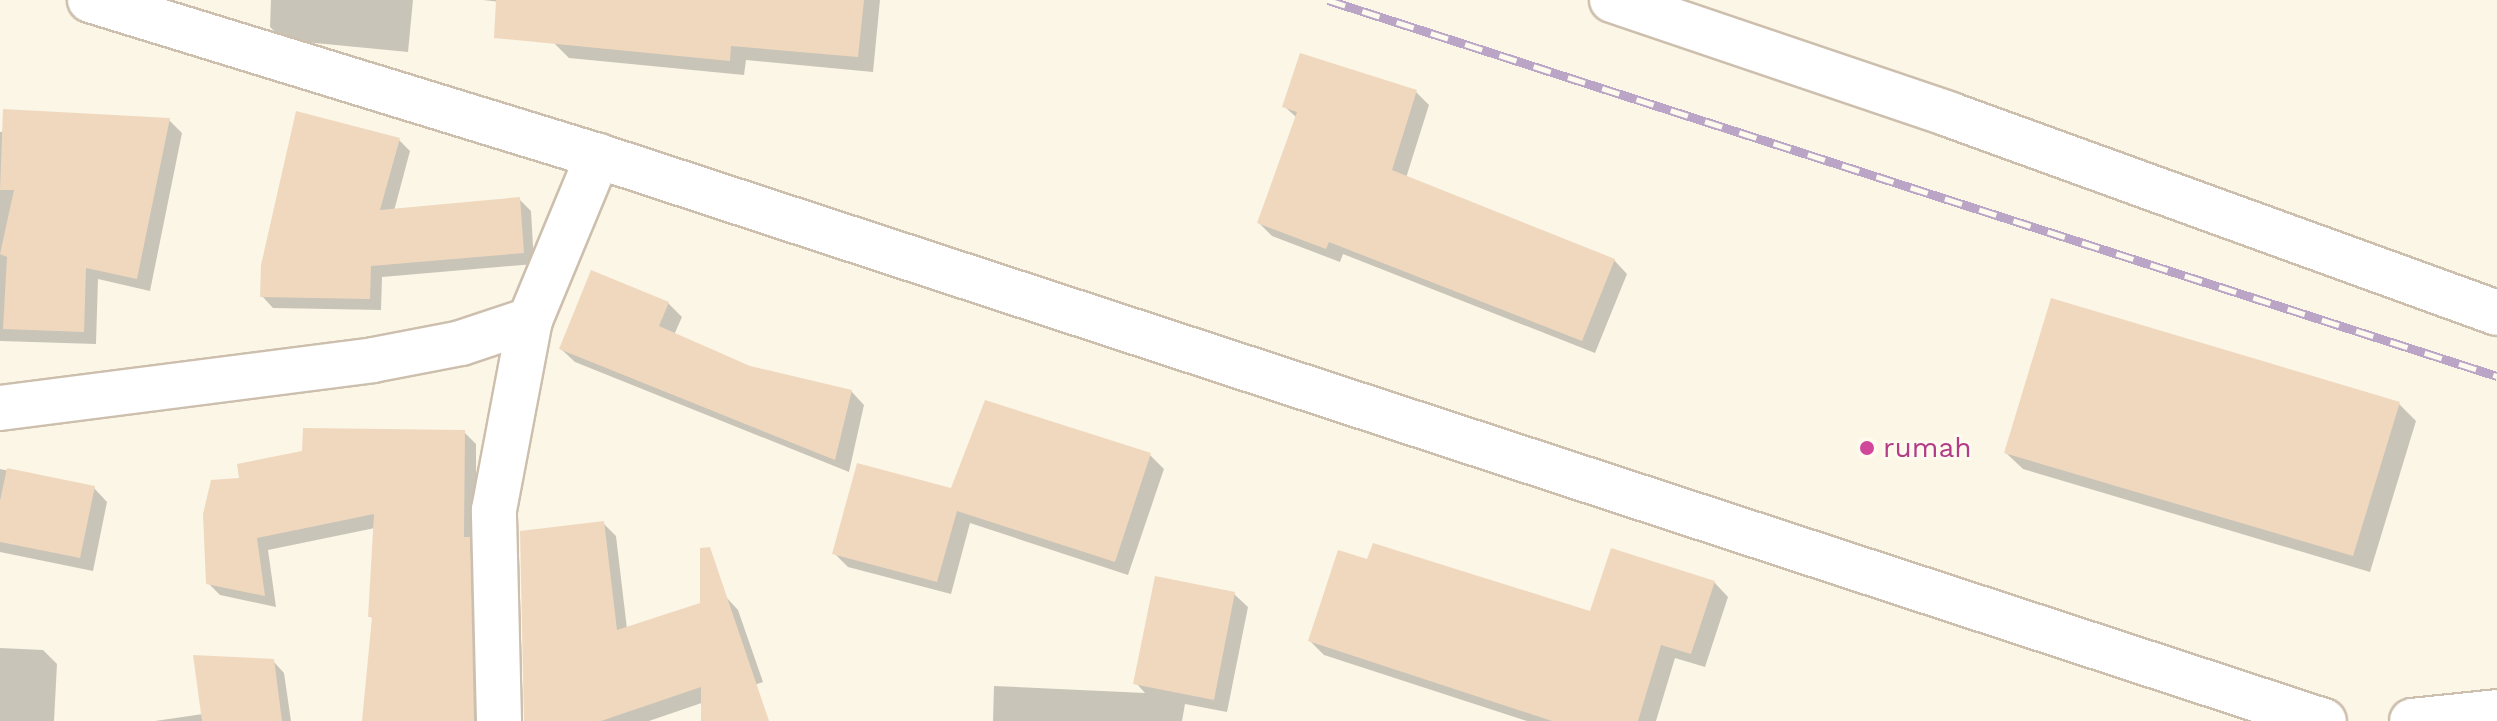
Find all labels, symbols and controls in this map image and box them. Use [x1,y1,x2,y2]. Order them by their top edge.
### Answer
place label: rumah [1883,431,1972,465]
marker: rumah [1858,439,1876,457]

